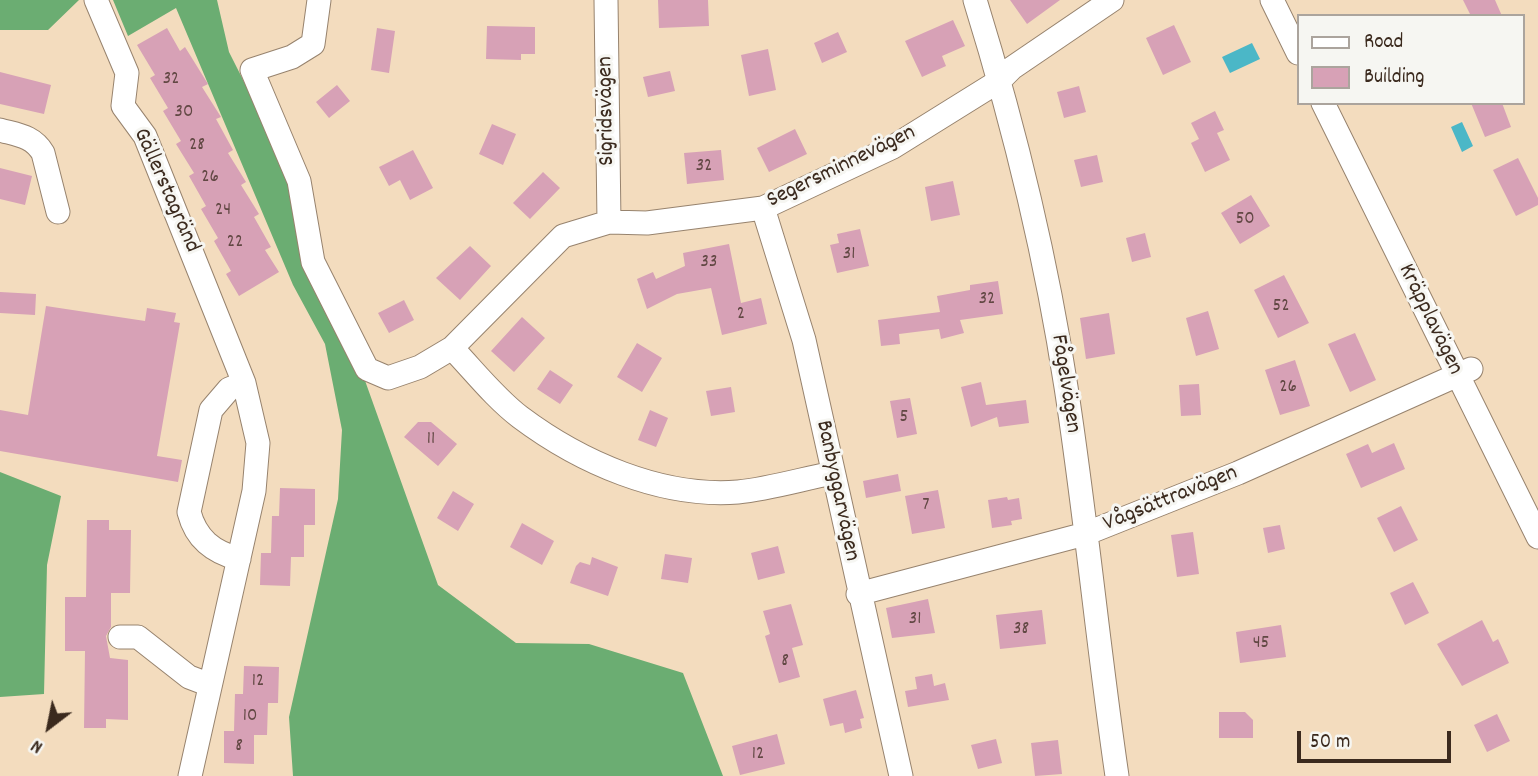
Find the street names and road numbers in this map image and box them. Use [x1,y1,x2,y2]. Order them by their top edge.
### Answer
street label: Sigridsvägen [593,56,623,166]
street label: Segersminnevägen [763,120,921,216]
street label: Gällerstagränd [125,125,205,257]
street label: Kräpplavägen [1390,260,1468,380]
street label: Fågelvägen [1043,333,1085,435]
street label: Banbyggarvägen [808,418,864,564]
street label: Vågsättravägen [1100,461,1242,539]

